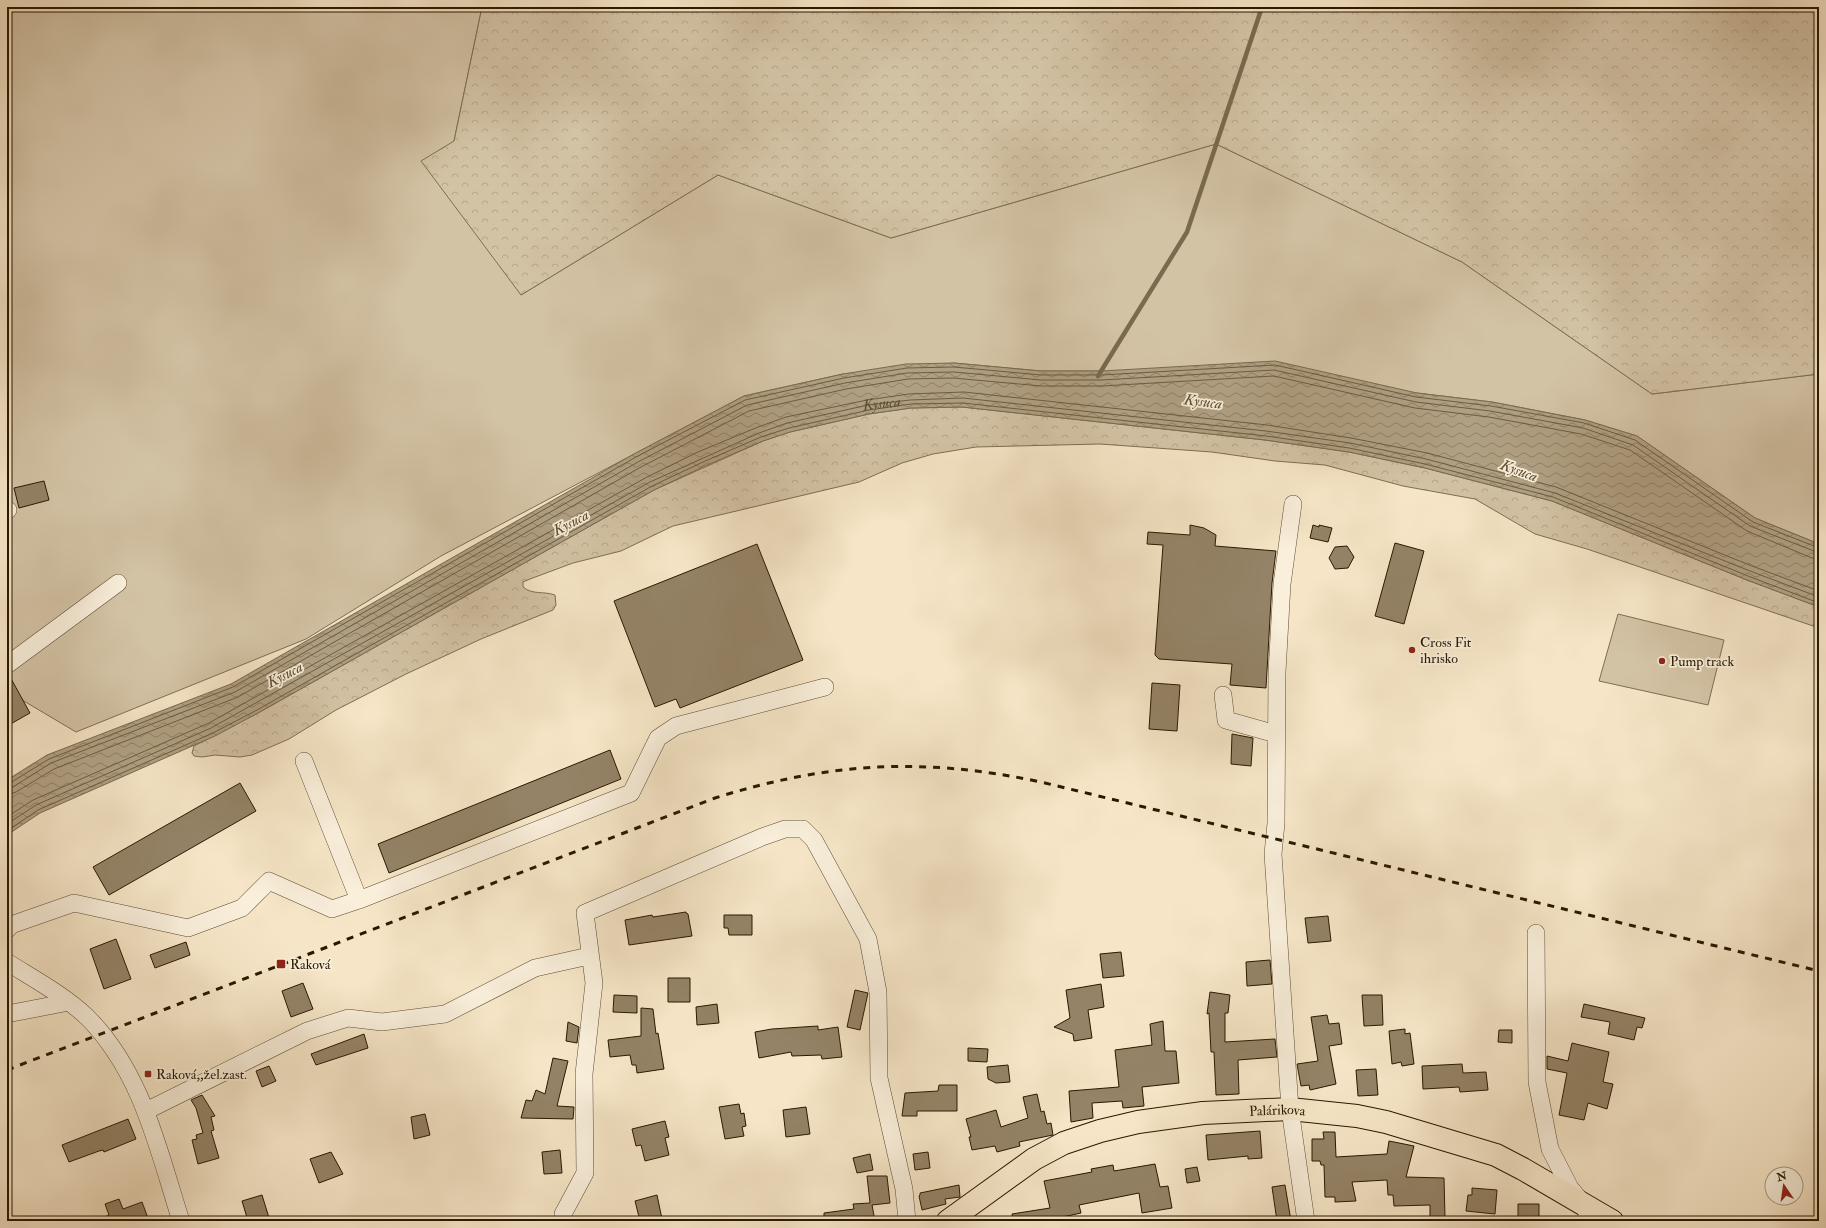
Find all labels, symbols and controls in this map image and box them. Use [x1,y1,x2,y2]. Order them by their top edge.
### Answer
water label: Kysuca [1182,390,1223,414]
water label: Kysuca [860,392,902,416]
water label: Kysuca [1497,455,1540,486]
water label: Kysuca [549,506,592,541]
place label: Cross Fit ihrisko [1420,634,1472,667]
marker: Cross Fit ihrisko [1407,645,1417,655]
place label: Pump track [1670,653,1734,671]
marker: Pump track [1657,656,1667,666]
water label: Kysuca [263,658,306,693]
place label: Raková [290,956,331,973]
marker: Raková [275,958,287,970]
place label: Raková,,žel.zast. [156,1066,247,1083]
marker: Raková,,žel.zast. [143,1069,153,1079]
street label: Palárikova [1249,1100,1307,1119]
north arrow [1764,1166,1804,1206]
text: N [1775,1169,1789,1184]

